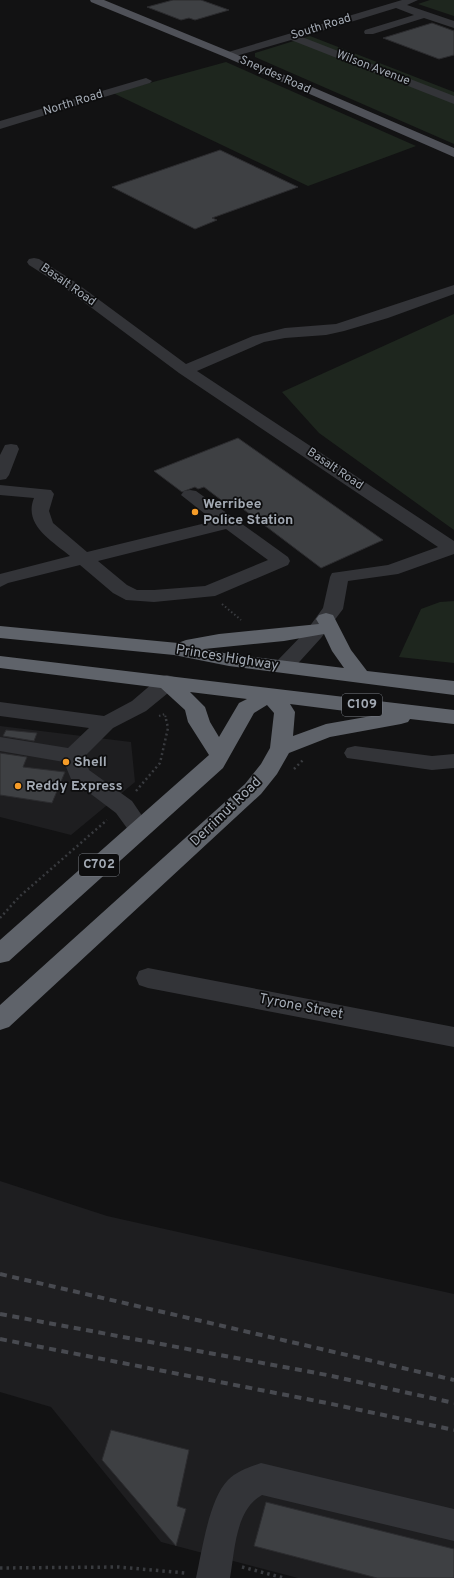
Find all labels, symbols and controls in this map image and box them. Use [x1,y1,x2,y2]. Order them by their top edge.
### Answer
street label: South Road [289,10,353,44]
street label: Wilson Avenue [334,47,412,89]
street label: Sneydes Road [237,52,313,98]
street label: North Road [41,86,105,120]
street label: Basalt Road [37,260,99,310]
street label: Basalt Road [304,444,366,494]
place label: Werribee Police Station [203,496,293,529]
marker: Werribee Police Station [190,507,200,517]
street label: Princes Highway [174,641,280,675]
road number: C109 [342,694,382,716]
place label: Shell [74,754,107,771]
marker: Shell [61,757,71,767]
street label: Derrimut Road [187,774,265,850]
place label: Reddy Express [26,778,123,795]
marker: Reddy Express [13,781,23,791]
road number: C702 [79,854,119,876]
street label: Tyrone Street [257,991,345,1023]

